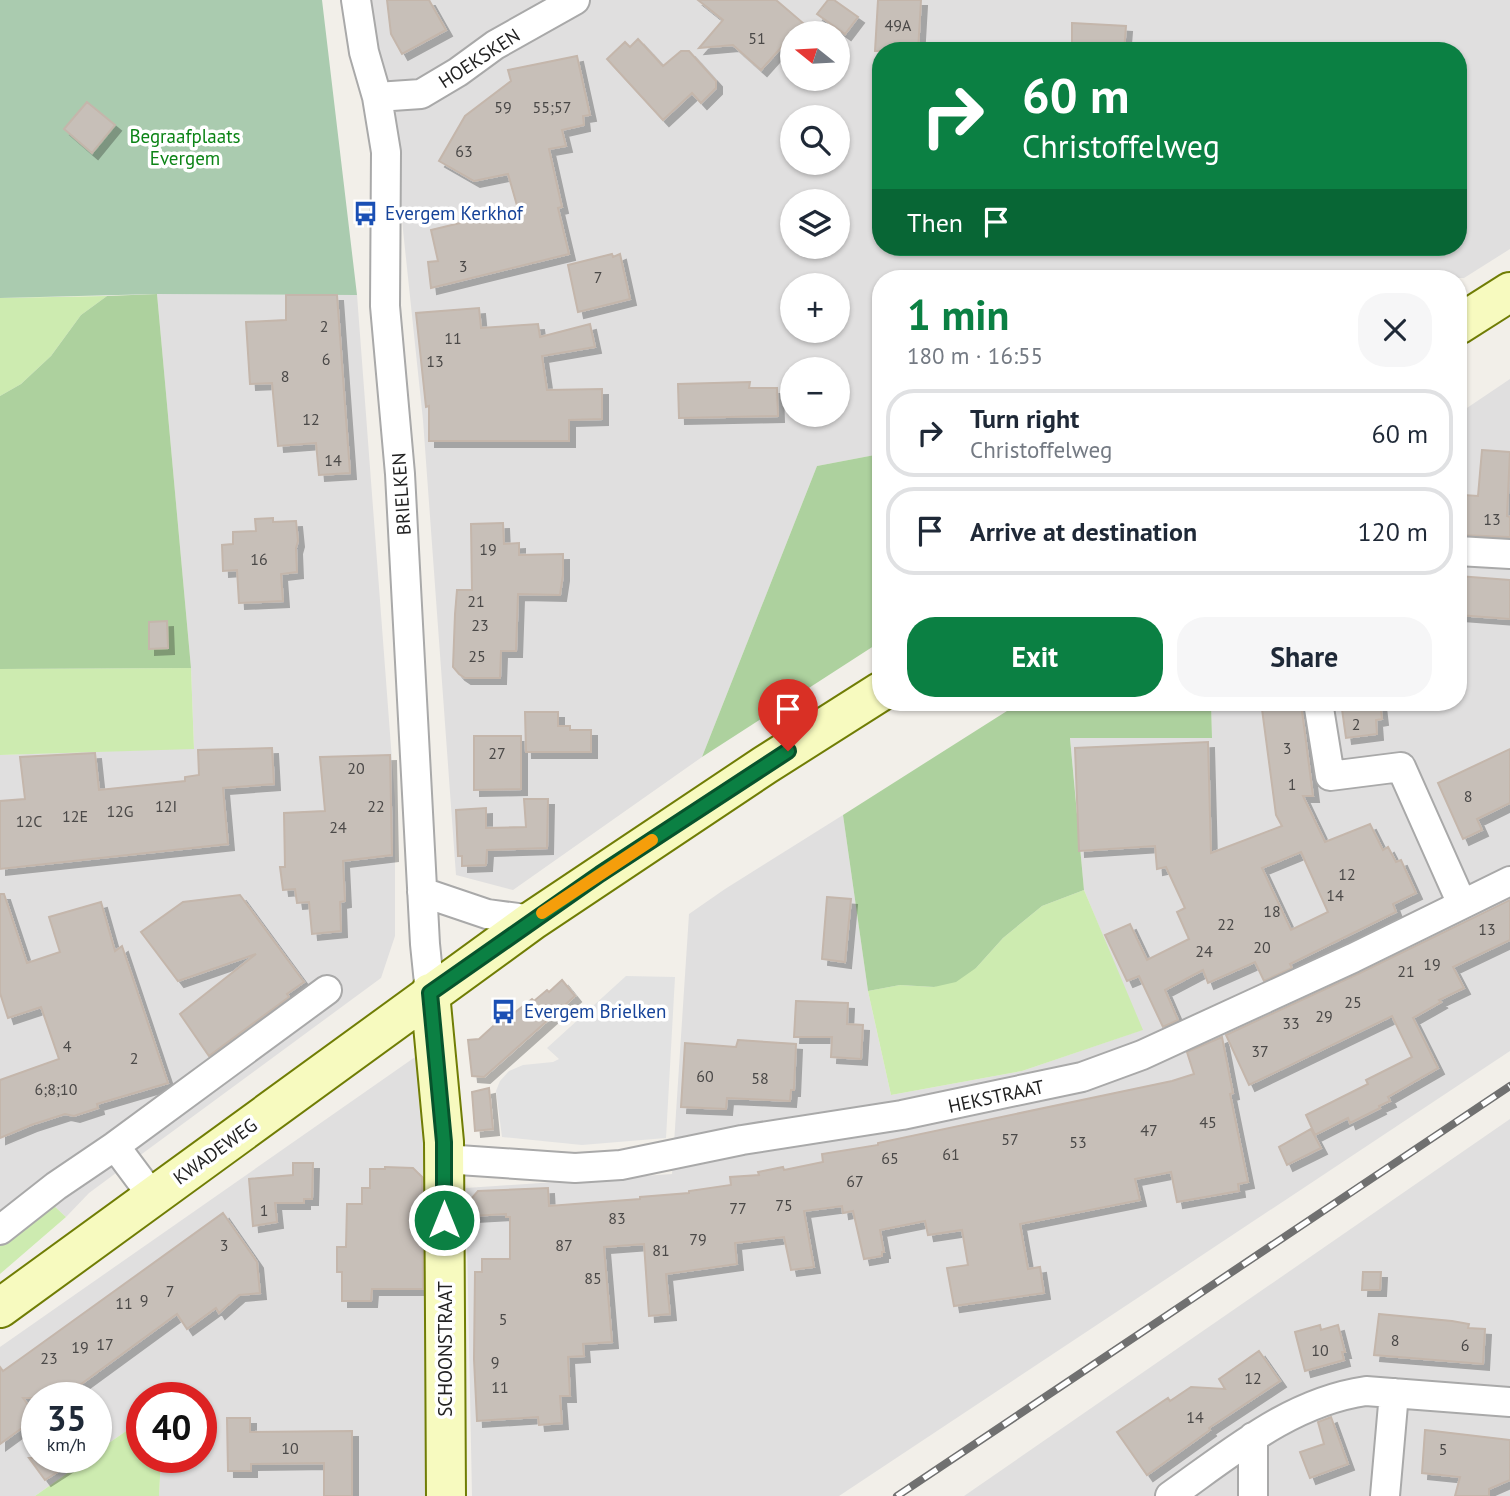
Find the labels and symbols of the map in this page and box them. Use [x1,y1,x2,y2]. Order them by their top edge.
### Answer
house number: 49A [885,15,912,35]
north arrow [780,21,850,91]
street label: HOEKSKEN [434,23,524,93]
house number: 51 [748,28,766,48]
house number: 59 [494,97,512,117]
house number: 55;57 [533,97,571,117]
park label: Begraafplaats Evergem [129,124,241,170]
house number: 63 [455,141,473,161]
bus stop icon: Evergem Kerkhof [351,199,379,227]
place label: Evergem Kerkhof [385,201,524,225]
house number: 3 [459,256,467,276]
house number: 7 [594,267,602,287]
house number: 2 [320,316,328,336]
house number: 11 [444,328,462,348]
house number: 6 [322,349,330,369]
house number: 13 [426,351,444,371]
house number: 8 [281,366,289,386]
house number: 12 [302,409,320,429]
house number: 14 [324,450,342,470]
street label: BRIELKEN [386,452,416,536]
house number: 13 [1483,509,1501,529]
house number: 19 [479,539,497,559]
house number: 16 [250,549,268,569]
house number: 21 [467,591,485,611]
house number: 23 [471,615,489,635]
house number: 25 [468,646,486,666]
pin [758,679,818,751]
house number: 2 [1352,714,1360,734]
house number: 3 [1283,738,1291,758]
house number: 27 [488,743,506,763]
house number: 20 [347,758,365,778]
house number: 1 [1288,774,1296,794]
house number: 8 [1464,786,1472,806]
house number: 12I [155,796,177,816]
house number: 22 [367,796,385,816]
house number: 12G [106,801,134,821]
house number: 12E [62,806,88,826]
house number: 12C [16,811,42,831]
house number: 24 [329,817,347,837]
house number: 12 [1338,864,1356,884]
house number: 14 [1326,885,1344,905]
house number: 18 [1263,901,1281,921]
house number: 22 [1217,914,1235,934]
house number: 13 [1478,919,1496,939]
house number: 20 [1253,937,1271,957]
house number: 24 [1195,941,1213,961]
house number: 19 [1423,954,1441,974]
house number: 21 [1397,961,1415,981]
house number: 25 [1344,992,1362,1012]
bus stop icon: Evergem Brielken [490,997,518,1025]
place label: Evergem Brielken [524,999,666,1023]
house number: 29 [1315,1006,1333,1026]
house number: 33 [1282,1013,1300,1033]
house number: 4 [63,1036,72,1056]
house number: 37 [1251,1041,1269,1061]
house number: 2 [130,1048,138,1068]
house number: 60 [696,1066,714,1086]
house number: 58 [751,1068,769,1088]
street label: HEKSTRAAT [946,1074,1047,1118]
house number: 6;8;10 [34,1079,78,1099]
street label: KWADEWEG [168,1112,262,1190]
house number: 45 [1199,1112,1217,1132]
house number: 47 [1140,1120,1158,1140]
house number: 57 [1001,1129,1019,1149]
house number: 53 [1069,1132,1087,1152]
house number: 61 [942,1144,960,1164]
house number: 65 [881,1148,899,1168]
house number: 67 [846,1171,864,1191]
position arrow [407,1183,481,1257]
house number: 75 [775,1195,793,1215]
house number: 77 [729,1198,747,1218]
house number: 1 [260,1200,268,1220]
house number: 83 [608,1208,626,1228]
house number: 79 [689,1229,707,1249]
house number: 3 [220,1235,228,1255]
house number: 87 [555,1235,573,1255]
house number: 81 [652,1240,670,1260]
house number: 85 [584,1268,602,1288]
house number: 7 [166,1281,174,1301]
street label: SCHOONSTRAAT [433,1281,457,1417]
house number: 9 [140,1290,148,1310]
house number: 11 [115,1293,133,1313]
house number: 5 [499,1309,507,1329]
house number: 8 [1391,1330,1399,1350]
house number: 17 [96,1334,114,1354]
house number: 6 [1461,1335,1469,1355]
house number: 19 [71,1337,89,1357]
house number: 10 [1311,1340,1329,1360]
house number: 23 [40,1348,58,1368]
house number: 9 [491,1352,499,1372]
house number: 12 [1244,1368,1262,1388]
house number: 11 [491,1377,509,1397]
speed limit sign: 40 [126,1382,217,1473]
house number: 14 [1186,1407,1204,1427]
house number: 10 [281,1438,299,1458]
house number: 5 [1439,1439,1447,1459]

